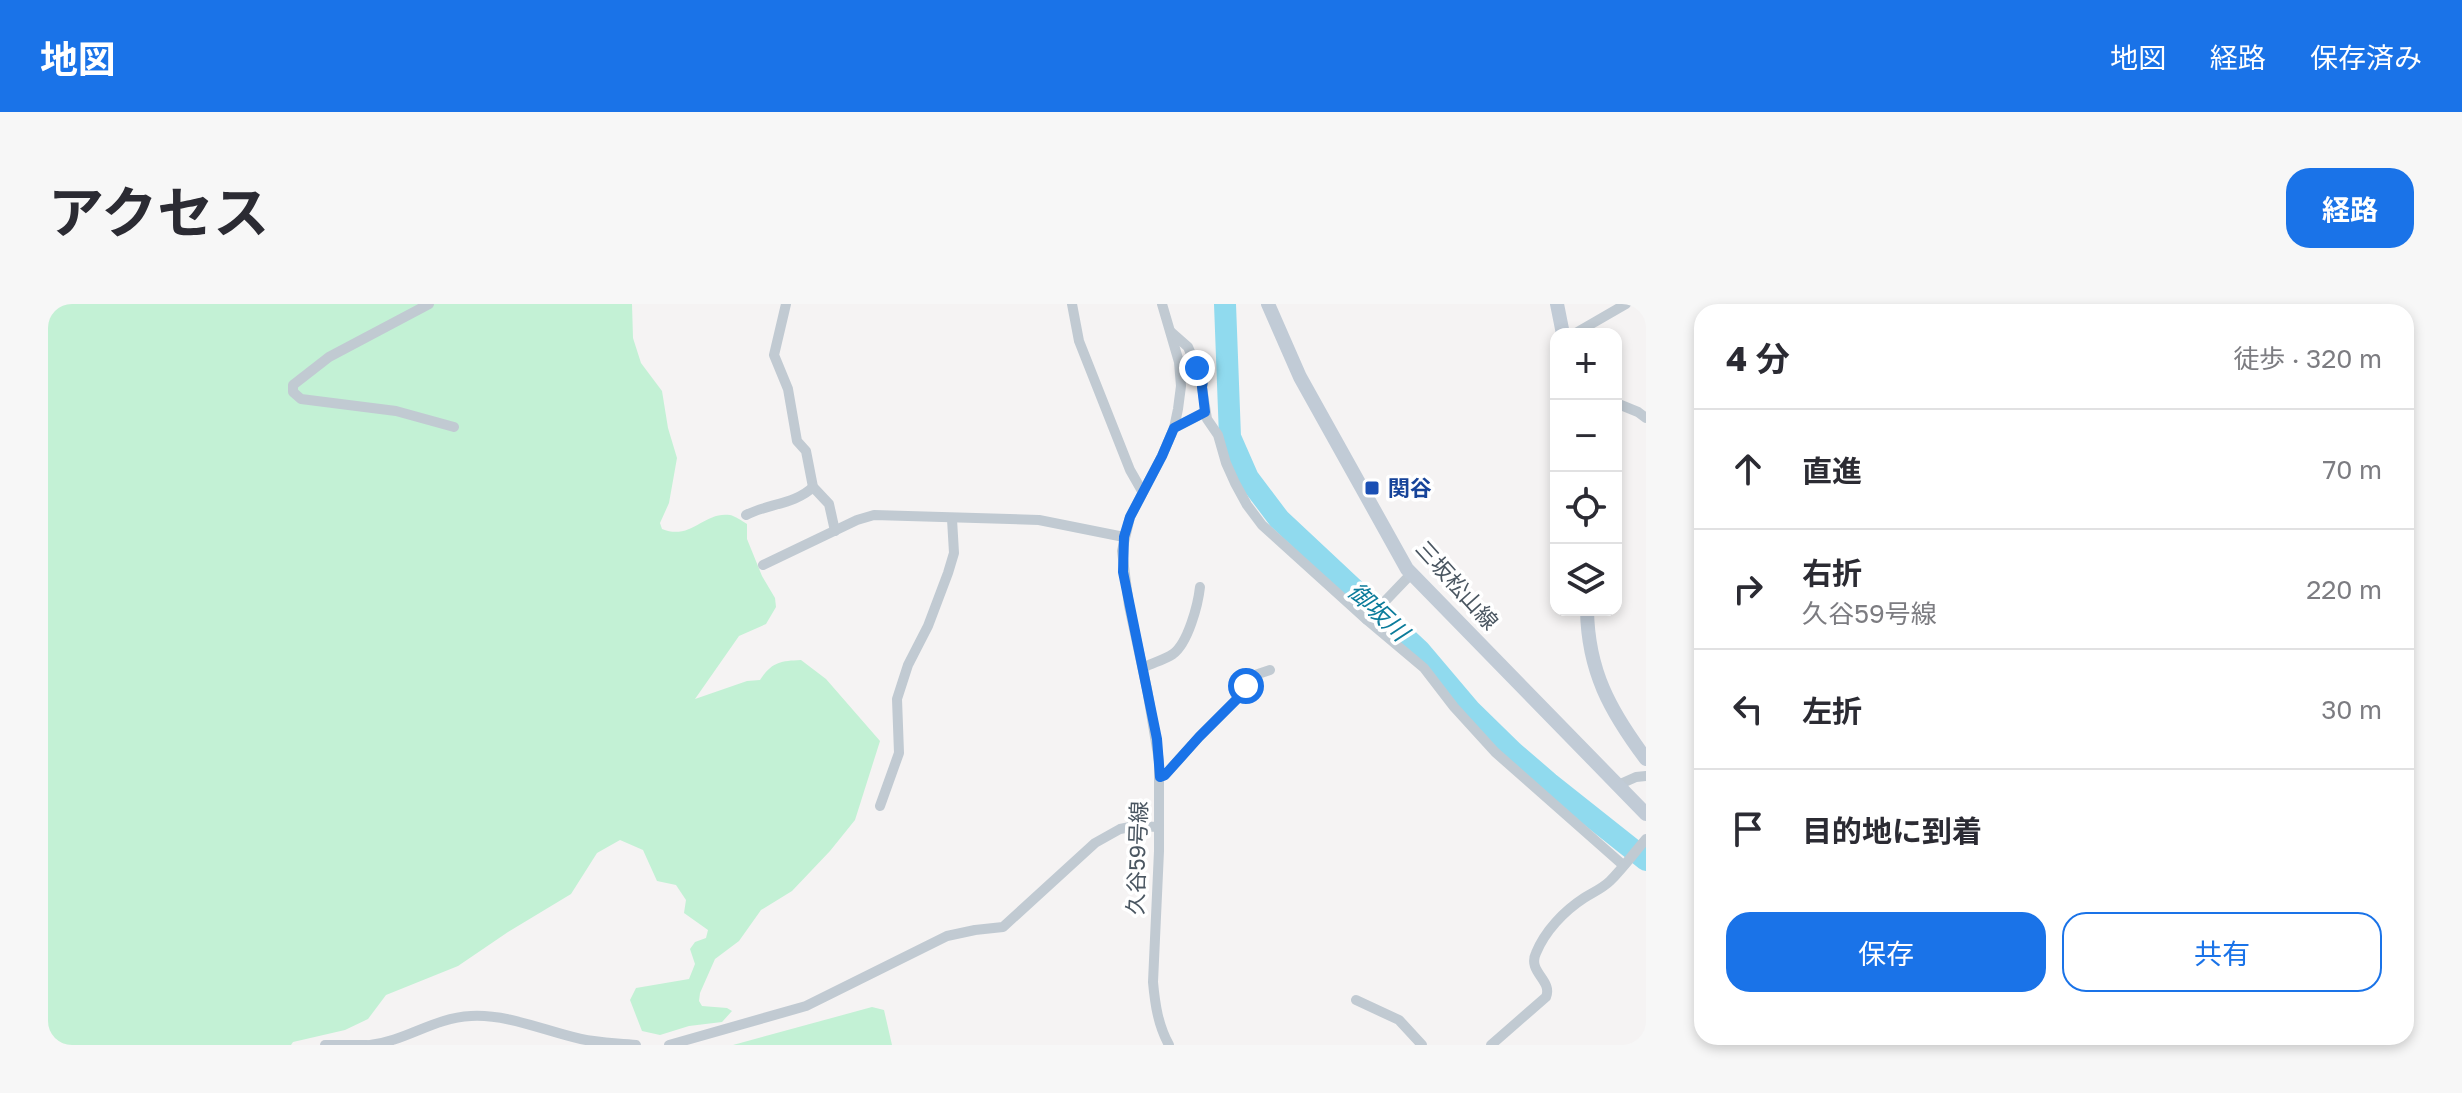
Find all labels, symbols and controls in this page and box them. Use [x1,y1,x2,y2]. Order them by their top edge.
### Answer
text: 地図 [40,36,116,81]
text: 地図 [2110,41,2166,74]
text: 経路 [2210,41,2266,74]
text: 保存済み [2310,41,2422,74]
button: 経路 [2286,168,2414,248]
text: アクセス [48,178,269,245]
map controls [1550,328,1622,616]
button: + [1550,328,1622,400]
text: 4 分 [1726,338,1790,378]
text: 徒歩 · 320 m [2233,343,2382,374]
route end [1179,350,1215,386]
button: − [1550,400,1622,472]
icon: ahead [1726,447,1770,491]
text: 直進 [1802,453,1862,489]
text: 70 m [2323,454,2382,485]
button: locate [1550,472,1622,544]
place label: 関谷 [1388,474,1432,501]
marker: 関谷 [1363,479,1381,497]
street label: 三坂松山線 [1411,535,1504,635]
button: layers [1550,544,1622,616]
text: 右折 [1802,555,1862,591]
icon: right [1726,567,1770,611]
text: 220 m [2306,574,2382,605]
water label: 御坂川 [1343,576,1417,648]
text: 久谷59号線 [1802,598,1937,629]
route start [1228,668,1264,704]
icon: left [1726,687,1770,731]
text: 左折 [1802,693,1862,729]
text: 30 m [2321,694,2382,725]
street label: 久谷59号線 [1121,801,1152,915]
icon: arrive [1726,807,1770,851]
text: 目的地に到着 [1802,813,1982,849]
button: 保存 [1726,912,2046,992]
button: 共有 [2062,912,2382,992]

